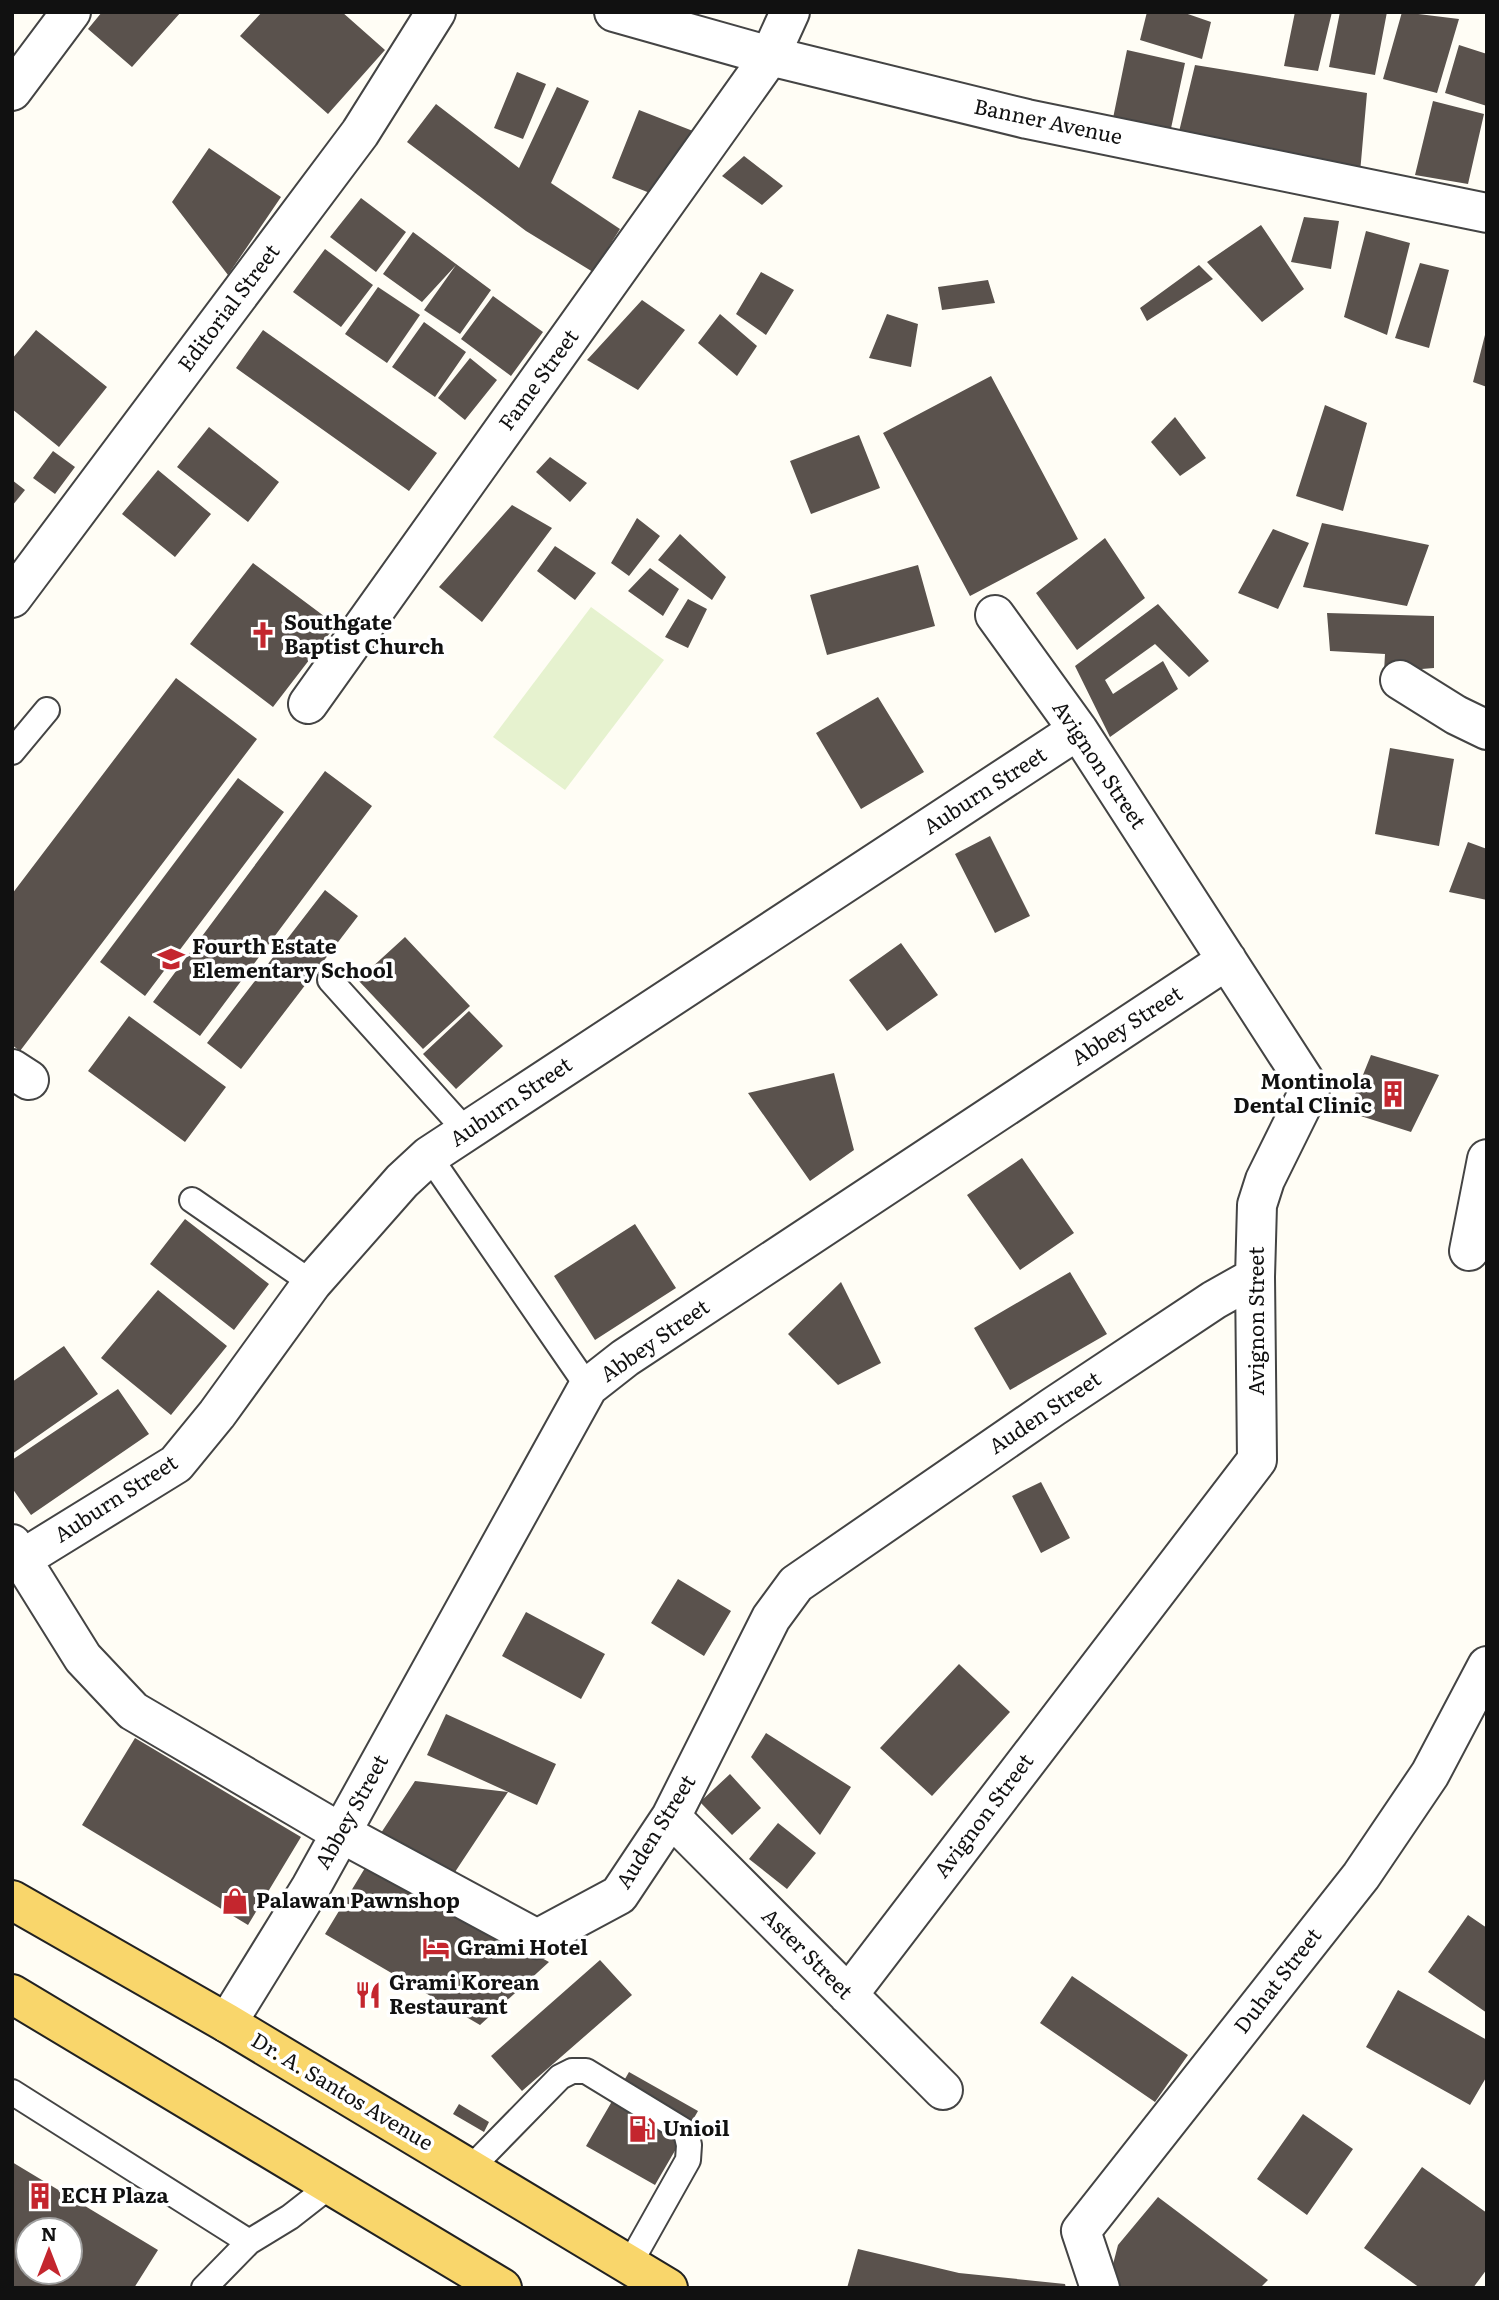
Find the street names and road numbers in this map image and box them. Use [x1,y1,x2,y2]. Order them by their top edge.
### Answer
street label: Banner Avenue [971,89,1126,150]
street label: Editorial Street [169,236,286,377]
street label: Fame Street [490,321,585,436]
street label: Avignon Street [1047,693,1156,834]
street label: Auburn Street [916,737,1052,840]
street label: Abbey Street [1064,976,1188,1071]
street label: Auburn Street [442,1047,577,1152]
street label: Avignon Street [1239,1246,1270,1395]
street label: Abbey Street [593,1290,715,1388]
street label: Auden Street [981,1362,1106,1460]
street label: Auburn Street [47,1445,183,1548]
street label: Avignon Street [925,1745,1039,1883]
street label: Abbey Street [306,1747,394,1874]
street label: Auden Street [606,1767,702,1894]
street label: Aster Street [756,1900,862,2005]
street label: Duhat Street [1225,1920,1328,2039]
street label: Dr. A. Santos Avenue [246,2023,440,2157]

